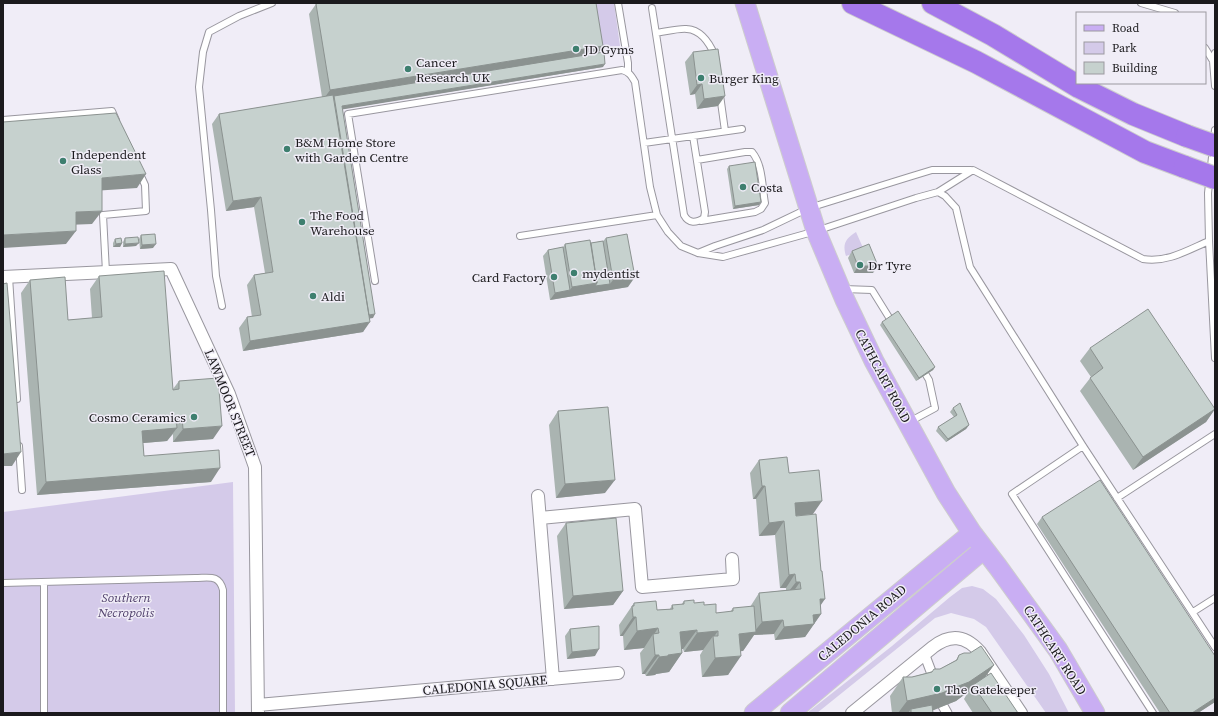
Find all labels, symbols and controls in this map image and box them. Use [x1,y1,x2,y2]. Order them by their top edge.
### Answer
legend [1076,12,1206,84]
text: Road [1112,20,1139,36]
text: Park [1112,40,1137,56]
place label: JD Gyms [583,41,634,58]
marker: JD Gyms [571,44,581,54]
place label: Cancer Research UK [416,54,490,86]
text: Building [1112,60,1157,76]
marker: Cancer Research UK [403,64,413,74]
place label: Burger King [709,70,779,87]
marker: Burger King [696,73,706,83]
place label: B&M Home Store with Garden Centre [295,134,409,166]
marker: B&M Home Store with Garden Centre [282,144,292,154]
place label: Independent Glass [71,146,146,178]
marker: Independent Glass [58,156,68,166]
place label: Costa [751,179,783,196]
marker: Costa [738,182,748,192]
place label: The Food Warehouse [310,207,375,239]
marker: The Food Warehouse [297,217,307,227]
place label: Dr Tyre [868,257,912,274]
marker: Dr Tyre [855,260,865,270]
place label: mydentist [582,265,640,282]
marker: mydentist [569,268,579,278]
place label: Card Factory [472,269,546,286]
marker: Card Factory [549,272,559,282]
place label: Aldi [321,288,345,305]
marker: Aldi [308,291,318,301]
street label: CATHCART ROAD [851,326,915,426]
street label: LAWMOOR STREET [201,347,259,460]
place label: Cosmo Ceramics [89,409,186,426]
marker: Cosmo Ceramics [189,412,199,422]
street label: CALEDONIA ROAD [814,581,910,665]
park label: Southern Necropolis [97,589,154,621]
street label: CATHCART ROAD [1020,602,1090,698]
street label: CALEDONIA SQUARE [422,671,548,699]
place label: The Gatekeeper [945,681,1037,698]
marker: The Gatekeeper [932,684,942,694]

